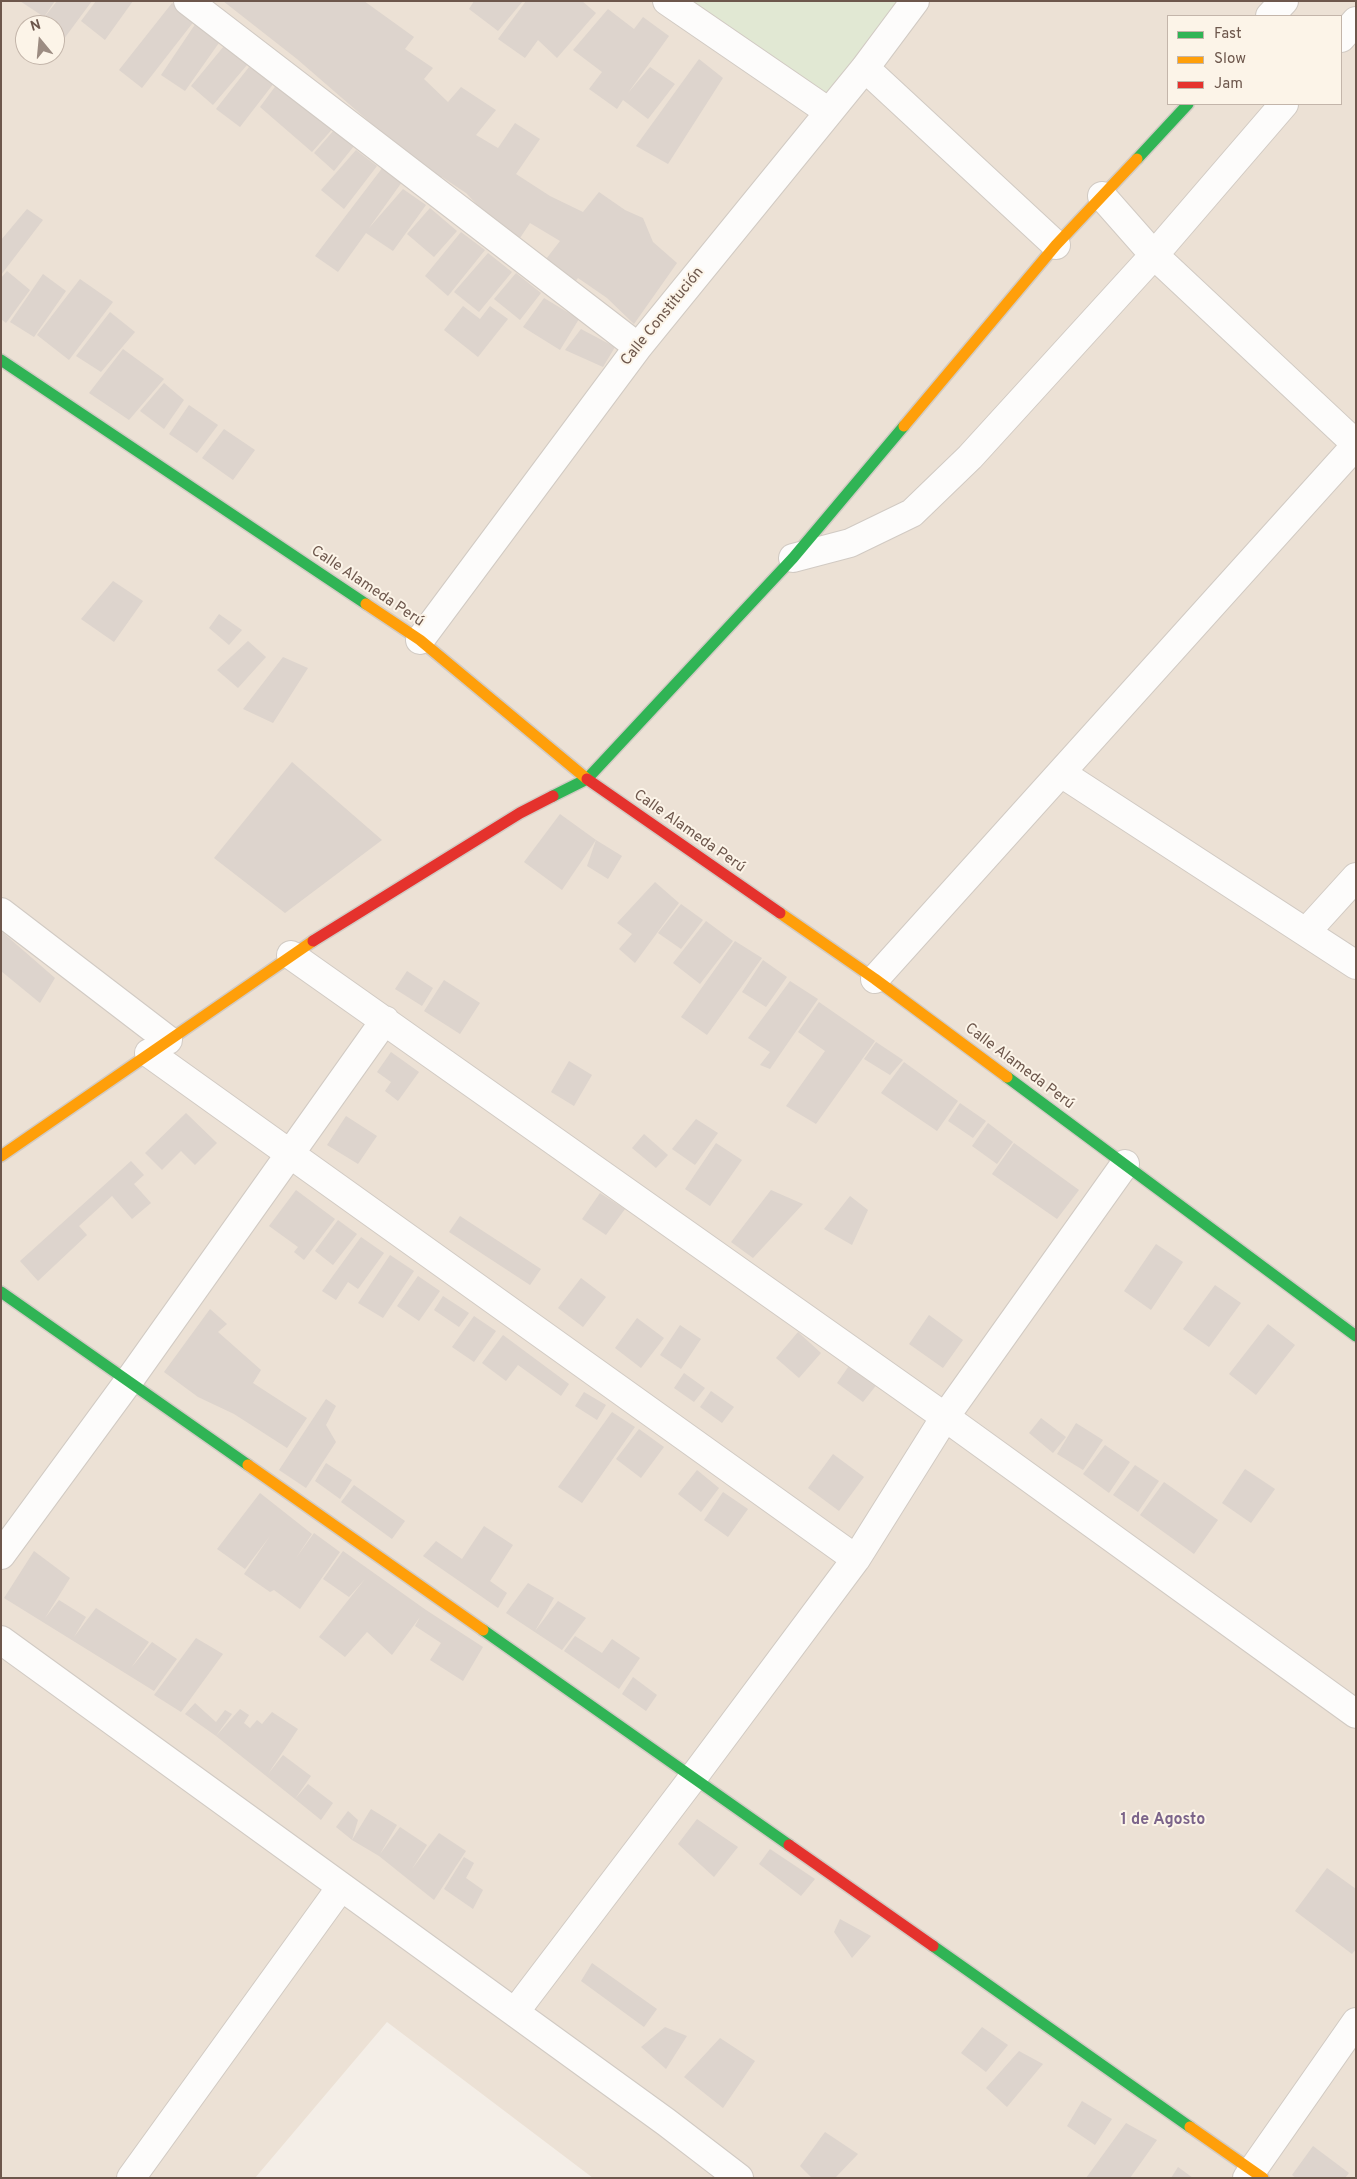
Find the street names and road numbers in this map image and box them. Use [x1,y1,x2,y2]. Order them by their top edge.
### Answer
street label: Calle Constitución [618,264,708,370]
street label: Calle Alameda Perú [307,543,427,631]
street label: Calle Alameda Perú [630,787,748,877]
street label: Calle Alameda Perú [961,1020,1077,1114]

